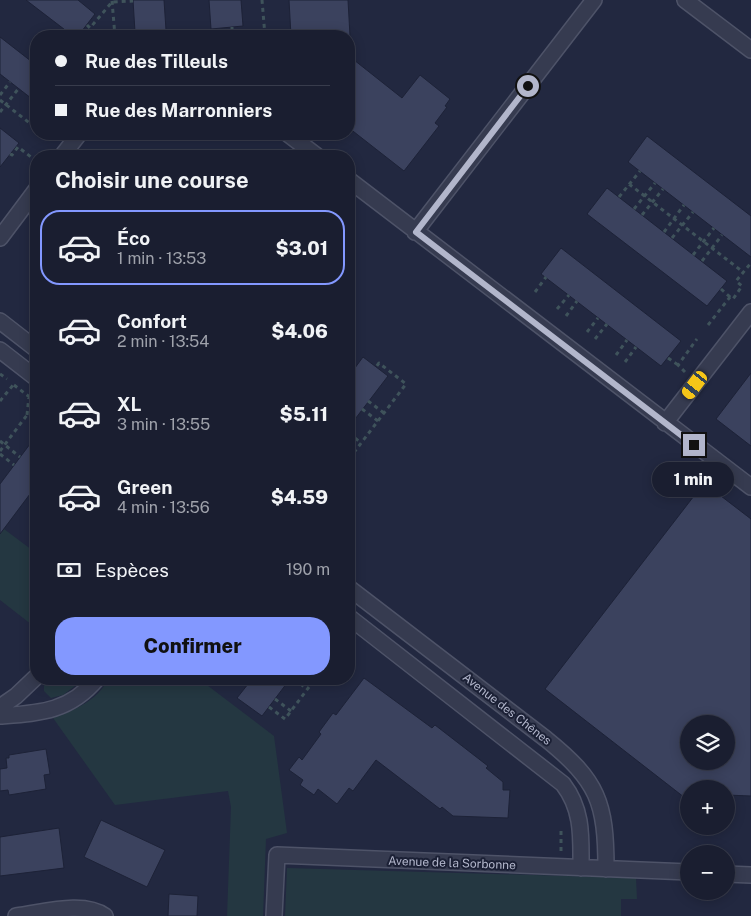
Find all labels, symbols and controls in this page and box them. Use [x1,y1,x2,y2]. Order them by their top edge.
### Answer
text: Rue des Tilleuls [85,50,228,72]
route start [517,75,539,97]
text: Rue des Marronniers [85,99,272,121]
text: Choisir une course [55,167,249,193]
icon: car [57,225,102,270]
text: Éco [117,227,150,249]
text: $3.01 [276,237,328,259]
text: 1 min · 13:53 [117,249,206,268]
icon: car [57,308,102,353]
text: Confort [117,310,187,332]
text: $4.06 [271,320,328,342]
text: 2 min · 13:54 [117,332,209,351]
car [679,369,710,401]
icon: car [57,391,102,436]
text: XL [117,393,142,415]
text: $5.11 [280,403,328,425]
text: 3 min · 13:55 [117,415,210,434]
route end [683,434,705,456]
callout: 1 min [653,462,735,498]
text: 1 min [673,470,713,489]
icon: car [57,474,102,519]
text: Green [117,476,172,498]
text: $4.59 [271,486,328,508]
text: 4 min · 13:56 [117,498,210,517]
icon: cash [55,556,83,584]
text: Espèces [95,559,169,581]
text: 190 m [286,560,330,579]
button: Confirmer [55,617,330,675]
street label: Avenue des Chênes [460,670,554,748]
map controls [680,715,735,900]
button: layers [680,715,735,770]
button: + [680,780,735,835]
button: − [680,845,735,900]
street label: Avenue de la Sorbonne [388,854,516,872]

